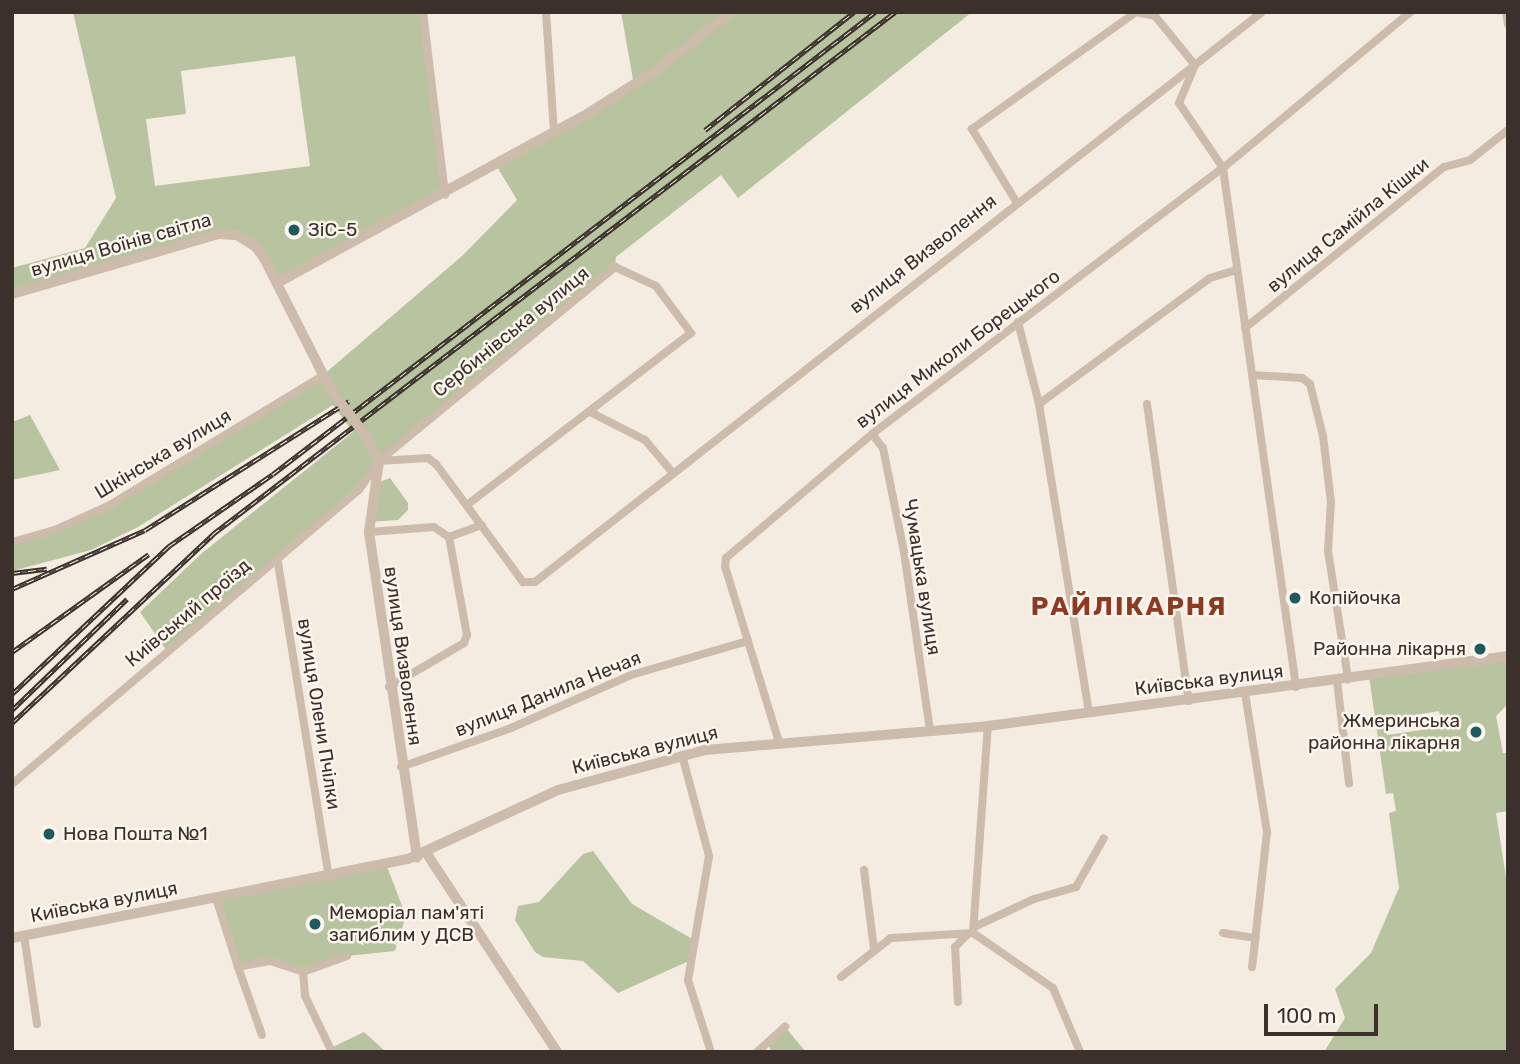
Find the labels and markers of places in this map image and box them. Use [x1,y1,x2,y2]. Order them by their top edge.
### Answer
place label: ЗіС-5 [308,219,357,241]
marker: ЗіС-5 [286,222,302,238]
place label: Копійочка [1309,587,1401,609]
marker: Копійочка [1287,590,1303,606]
place label: Районна лікарня [1313,638,1466,660]
marker: Районна лікарня [1472,641,1488,657]
place label: Жмеринська районна лікарня [1308,710,1460,754]
marker: Жмеринська районна лікарня [1466,722,1486,742]
place label: Нова Пошта №1 [63,823,208,845]
marker: Нова Пошта №1 [41,826,57,842]
place label: Меморіал пам'яті загиблим у ДСВ [329,902,484,946]
marker: Меморіал пам'яті загиблим у ДСВ [307,916,323,932]

